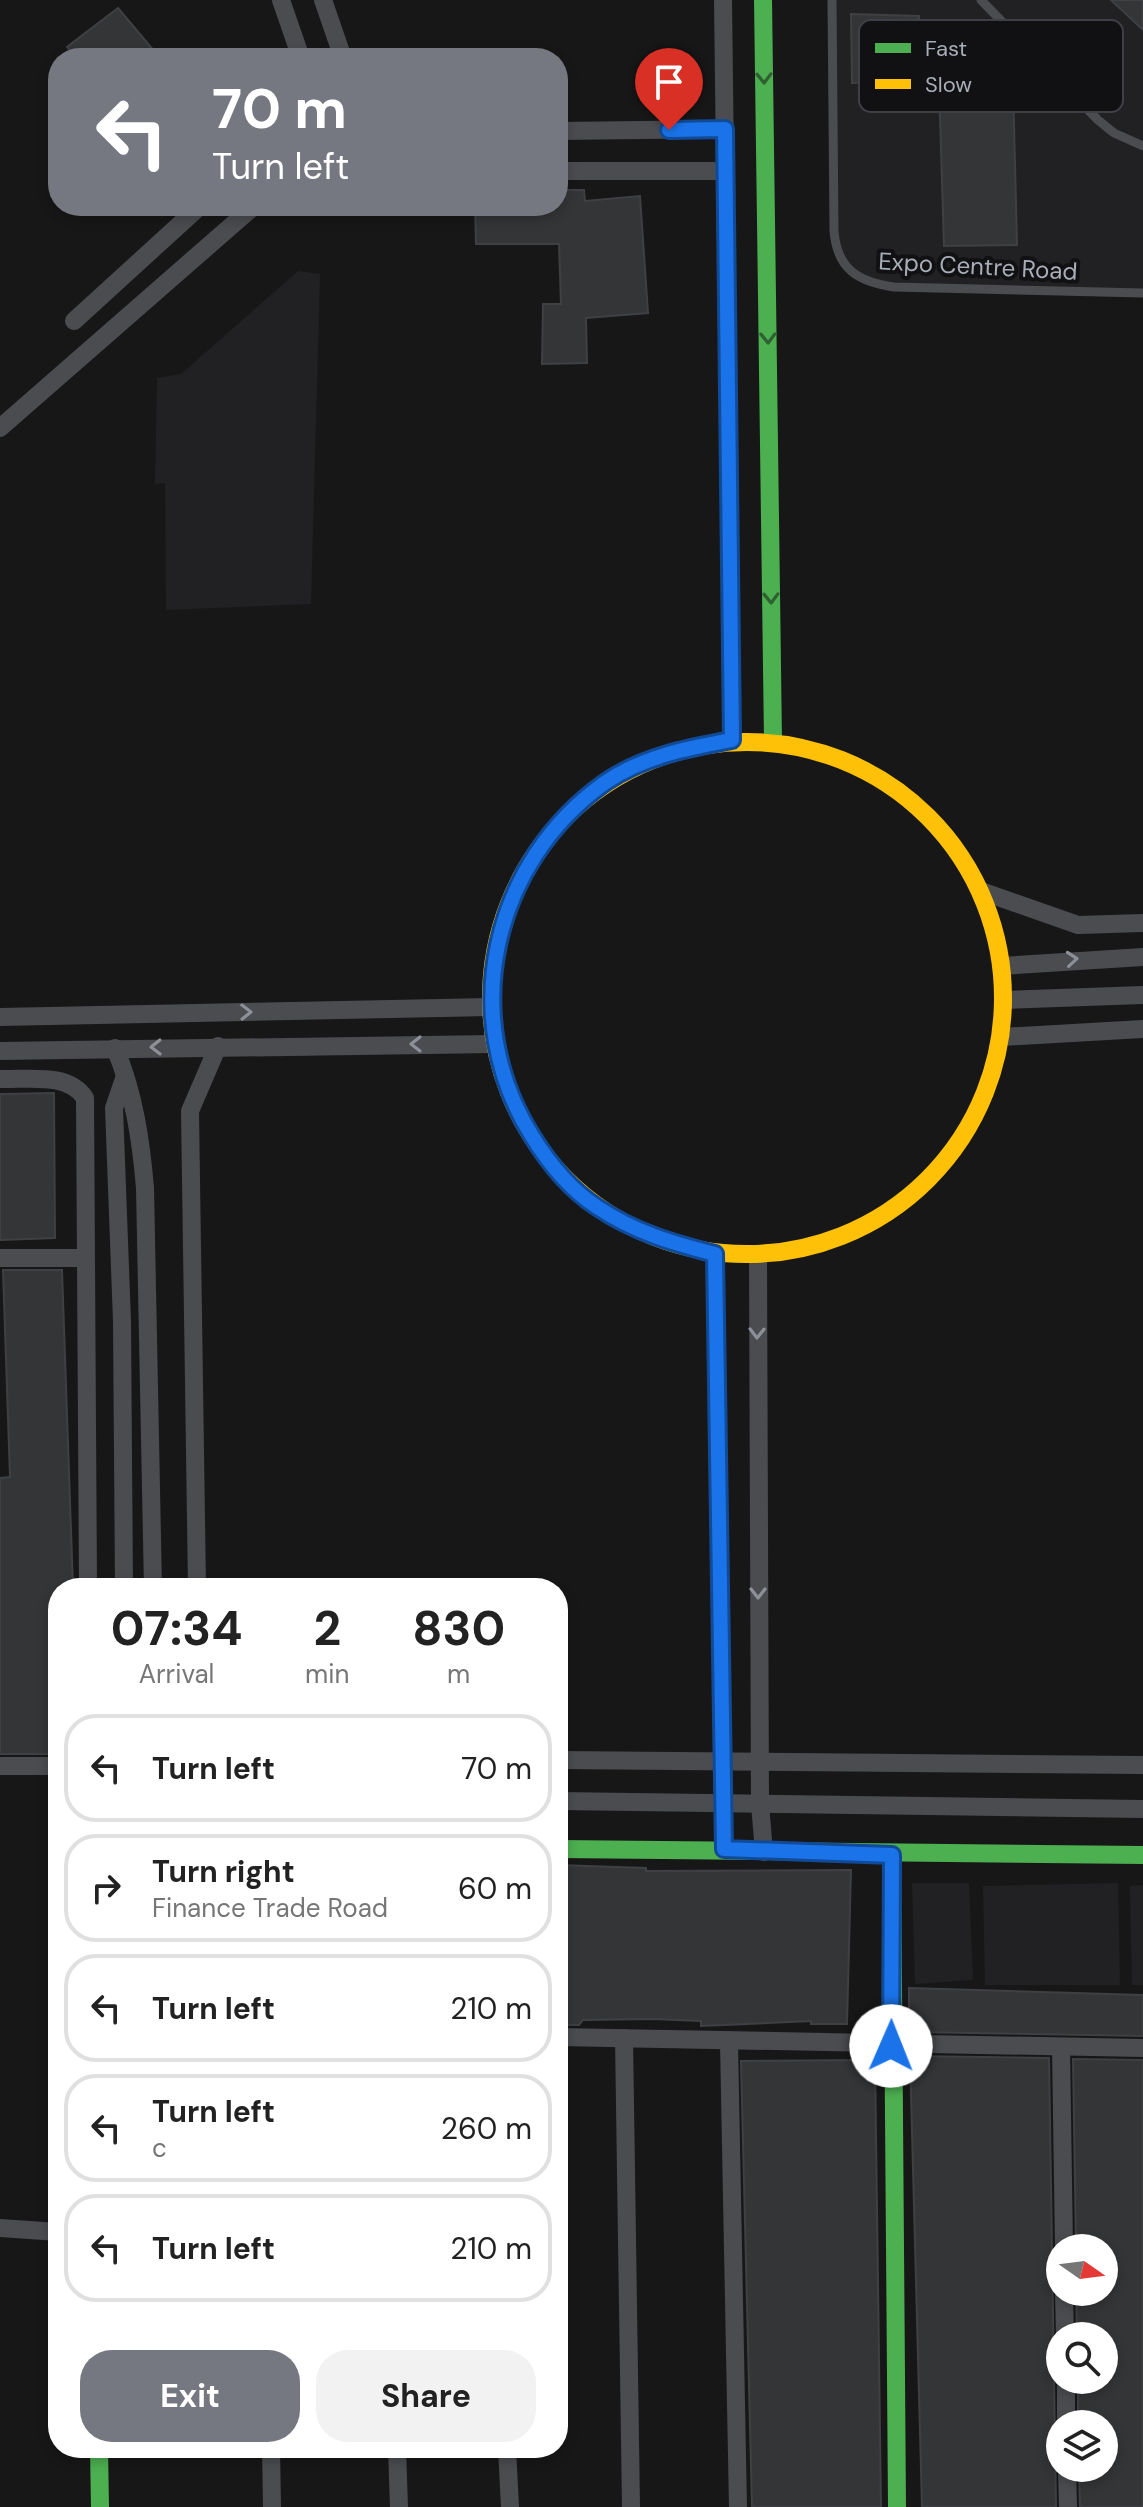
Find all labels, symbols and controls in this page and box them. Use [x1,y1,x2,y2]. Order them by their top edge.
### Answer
legend [859,20,1123,112]
text: Fast [925,34,967,63]
pin [635,48,703,130]
icon: arrive [647,60,691,104]
text: Slow [925,70,972,99]
text: 70 m [212,72,347,145]
one-way arrow [755,72,773,85]
icon: left [80,80,184,184]
text: Turn left [212,143,349,190]
street label: Expo Centre Road [878,245,1078,287]
one-way arrow [759,332,776,345]
one-way arrow [762,592,780,605]
one-way arrow [1066,951,1079,968]
one-way arrow [240,1003,253,1020]
one-way arrow [409,1036,422,1053]
one-way arrow [149,1039,162,1056]
one-way arrow [748,1327,765,1340]
one-way arrow [749,1587,767,1600]
text: 07:34 [111,1597,242,1660]
text: 2 [313,1597,341,1660]
text: 830 [412,1597,505,1660]
text: Arrival [139,1657,214,1691]
text: min [305,1657,349,1691]
text: m [447,1657,470,1691]
icon: left [84,1746,128,1790]
text: Turn left [152,1749,275,1788]
text: 70 m [461,1749,532,1788]
text: Turn right [152,1852,295,1891]
icon: right [84,1866,128,1910]
text: 60 m [458,1869,532,1908]
text: Finance Trade Road [152,1891,388,1925]
icon: left [84,1986,128,2030]
text: Turn left [152,1989,275,2028]
text: 210 m [450,1989,532,2028]
position arrow [849,2004,933,2088]
text: Turn left [152,2092,275,2131]
icon: left [84,2106,128,2150]
text: 260 m [441,2109,532,2148]
text: c [152,2131,167,2165]
icon: left [84,2226,128,2270]
text: Turn left [152,2229,275,2268]
text: 210 m [450,2229,532,2268]
north arrow [1046,2234,1118,2306]
map controls [1046,2234,1118,2482]
button: search [1046,2322,1118,2394]
button: Exit [80,2350,300,2442]
button: Share [316,2350,536,2442]
button: layers [1046,2410,1118,2482]

